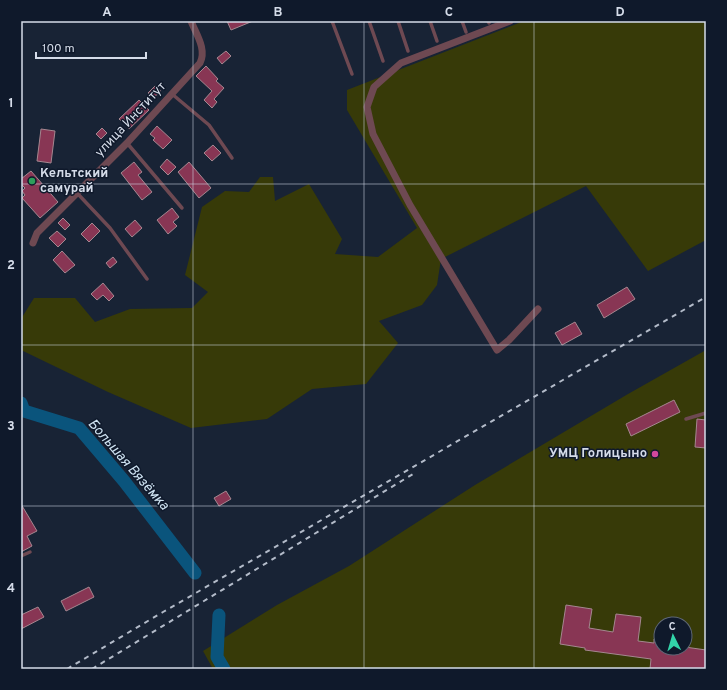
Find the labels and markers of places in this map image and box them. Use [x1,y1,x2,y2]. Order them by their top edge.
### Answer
place label: Кельтский самурай [40,166,108,197]
marker: Кельтский самурай [27,176,37,186]
place label: УМЦ Голицыно [549,446,647,462]
marker: УМЦ Голицыно [650,449,660,459]

